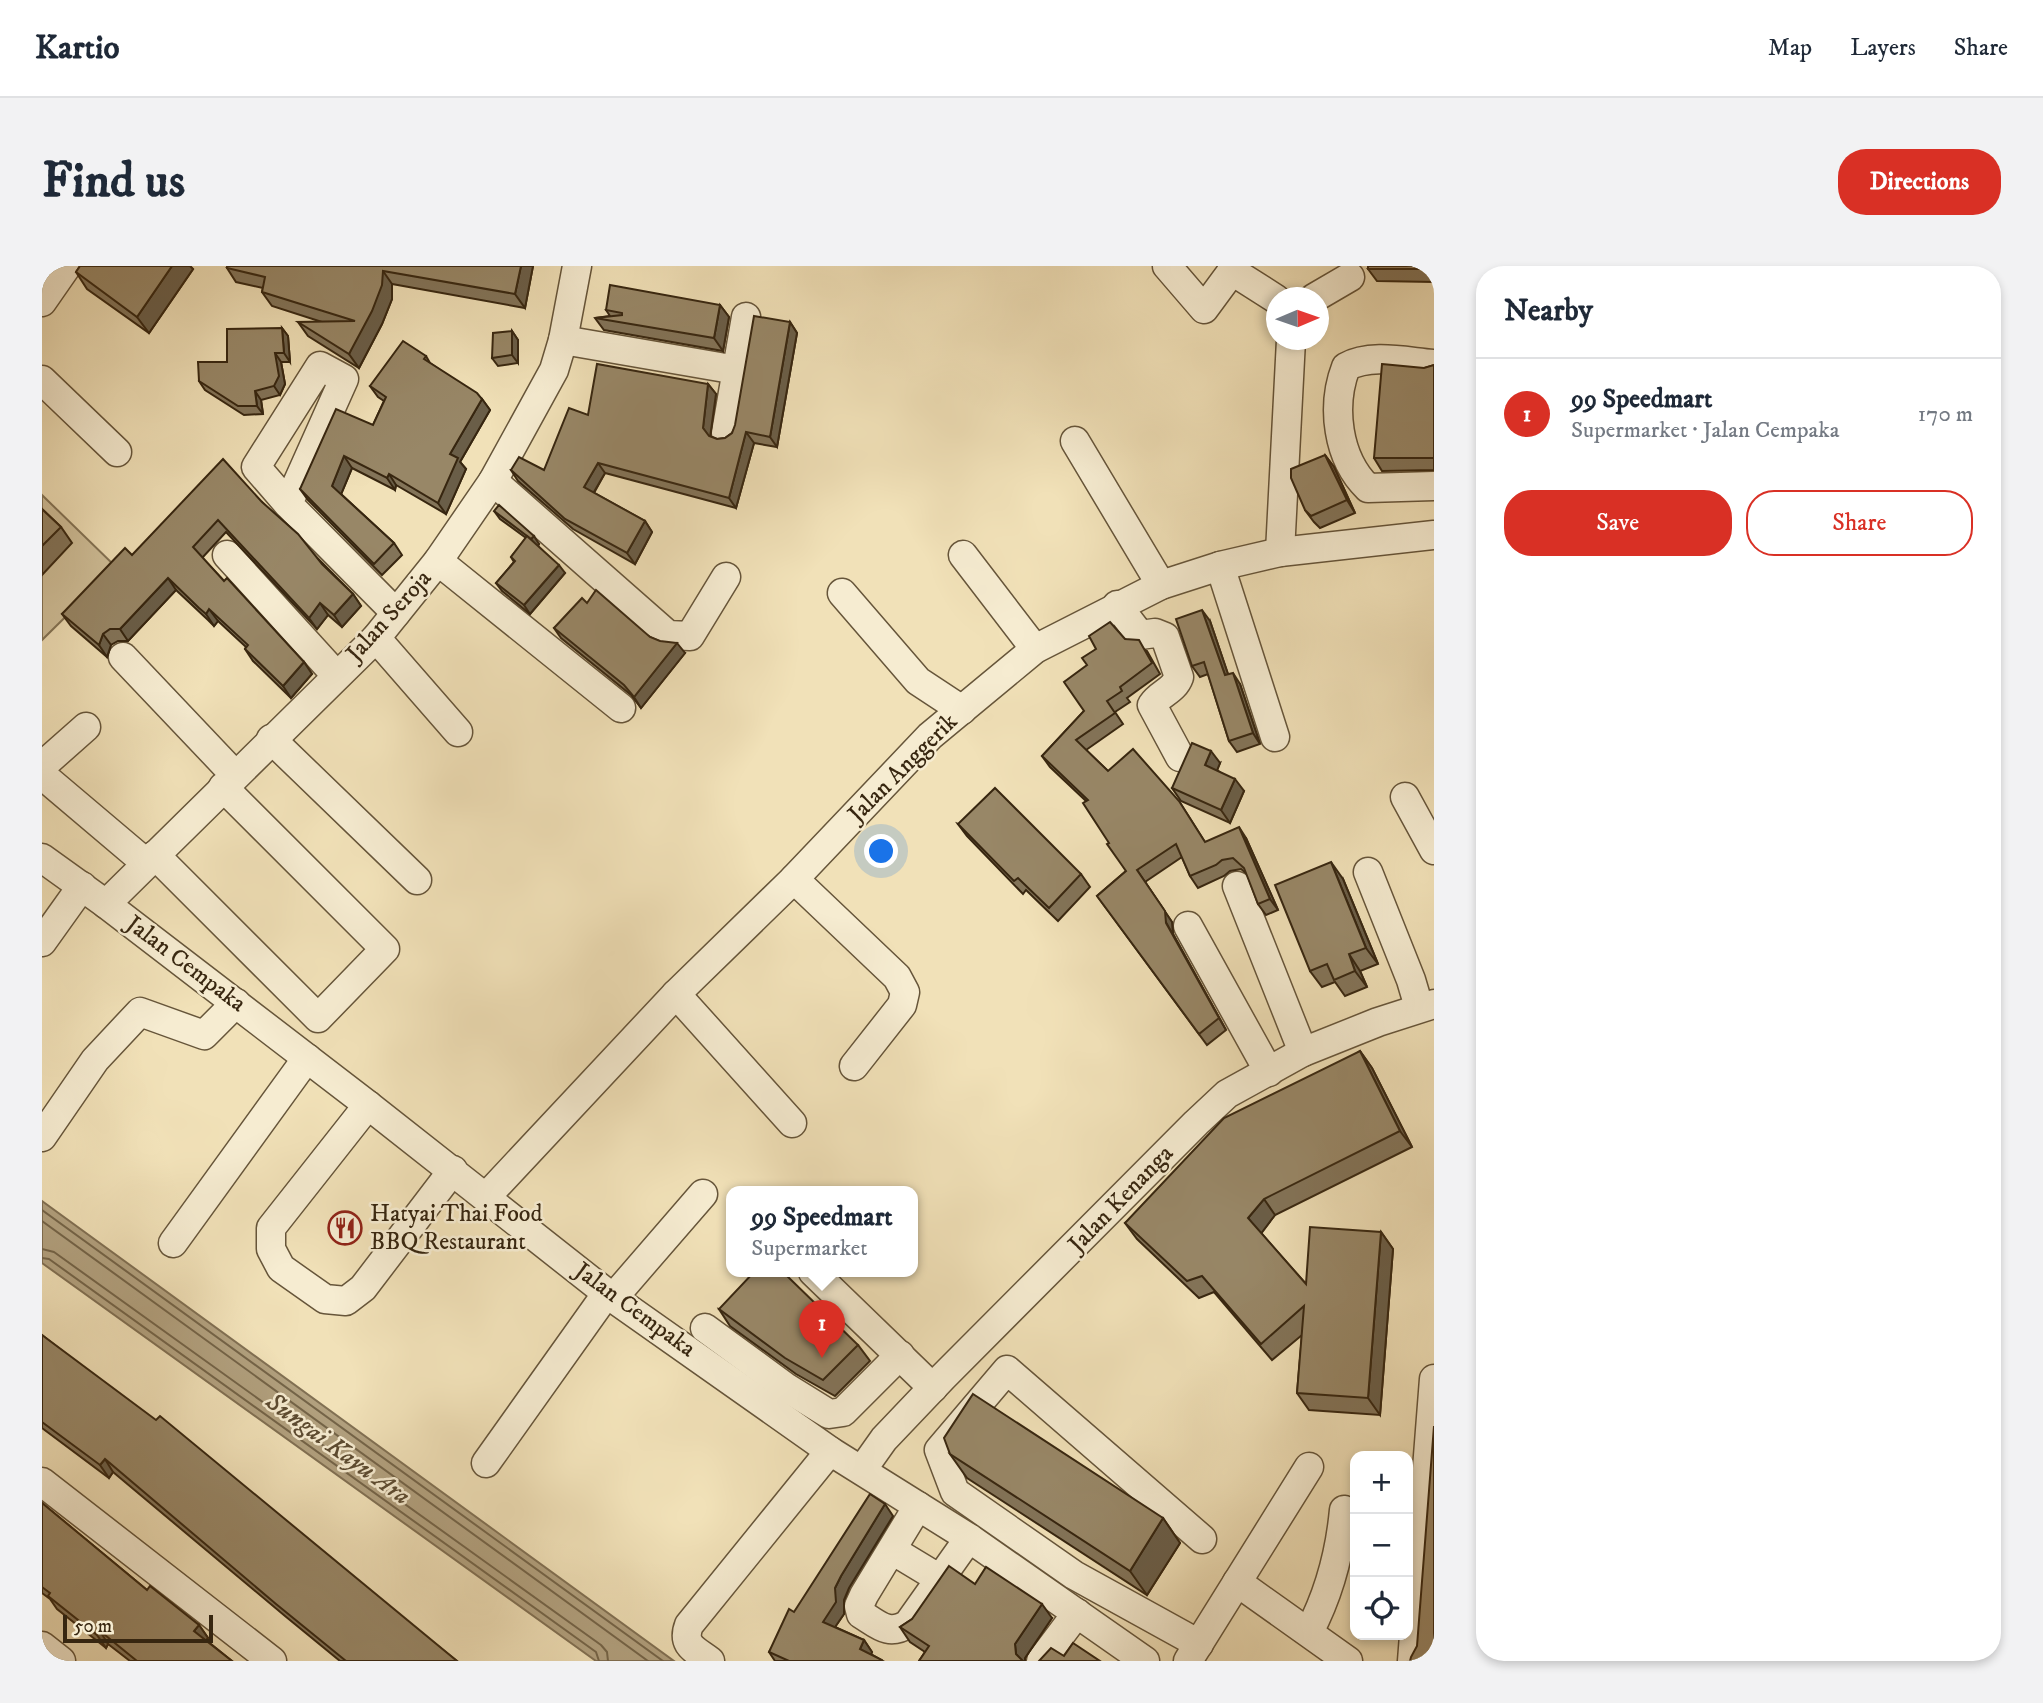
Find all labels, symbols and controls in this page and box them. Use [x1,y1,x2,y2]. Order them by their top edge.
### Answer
text: Kartio [35,28,120,69]
text: Map [1768,33,1812,63]
text: Layers [1850,33,1916,63]
text: Share [1954,33,2008,63]
button: Directions [1838,149,2001,215]
text: Find us [42,151,185,213]
north arrow [1266,287,1329,350]
text: Nearby [1504,293,1593,330]
text: 99 Speedmart [1571,383,1712,416]
text: 1 [1523,400,1531,429]
text: 170 m [1918,400,1973,429]
text: Supermarket · Jalan Cempaka [1571,416,1839,445]
button: Save [1504,490,1732,556]
button: Share [1746,490,1973,556]
street label: Jalan Seroja [339,563,439,670]
street label: Jalan Anggerik [841,707,964,830]
your location [864,834,898,868]
street label: Jalan Cempaka [118,908,253,1019]
street label: Jalan Kenanga [1061,1138,1180,1261]
popup [726,1186,918,1277]
place label: Hatyai Thai Food BBQ Restaurant [370,1199,543,1257]
text: 99 Speedmart [751,1201,893,1234]
restaurant icon: Hatyai Thai Food BBQ Restaurant [326,1209,364,1247]
text: Supermarket [751,1234,868,1263]
street label: Jalan Cempaka [567,1255,702,1365]
pin: 1 [799,1300,845,1358]
water label: Sungai Kayu Ara [258,1385,417,1513]
map controls [1350,1451,1413,1640]
button: + [1350,1451,1413,1514]
button: − [1350,1514,1413,1577]
button: locate [1350,1577,1413,1640]
scale bar [63,1612,214,1644]
text: 50 m [74,1615,112,1638]

